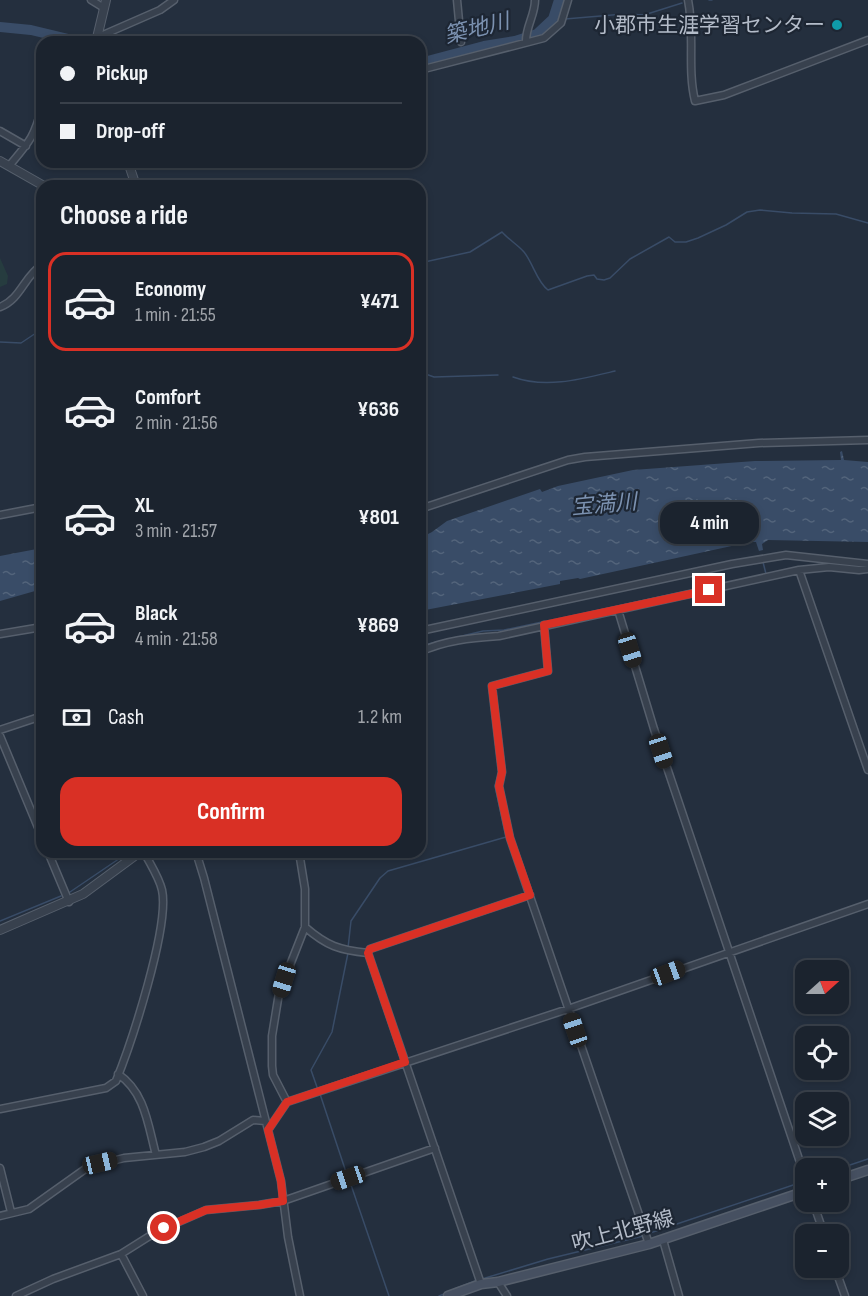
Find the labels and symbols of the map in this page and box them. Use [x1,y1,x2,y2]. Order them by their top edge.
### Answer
water label: 築地川 [442,7,514,50]
place label: 小郡市生涯学習センター [594,13,825,38]
marker: 小郡市生涯学習センター [830,18,844,32]
water label: 宝満川 [570,489,640,521]
callout: 4 min [660,503,758,545]
route end [695,576,722,603]
car [616,630,644,670]
car [647,731,675,771]
car [648,958,688,988]
car [270,960,298,1000]
north arrow [795,960,849,1014]
car [561,1010,589,1050]
car [80,1150,120,1176]
car [328,1164,368,1192]
street label: 吹上北野線 [569,1205,677,1257]
route start [150,1214,177,1241]

